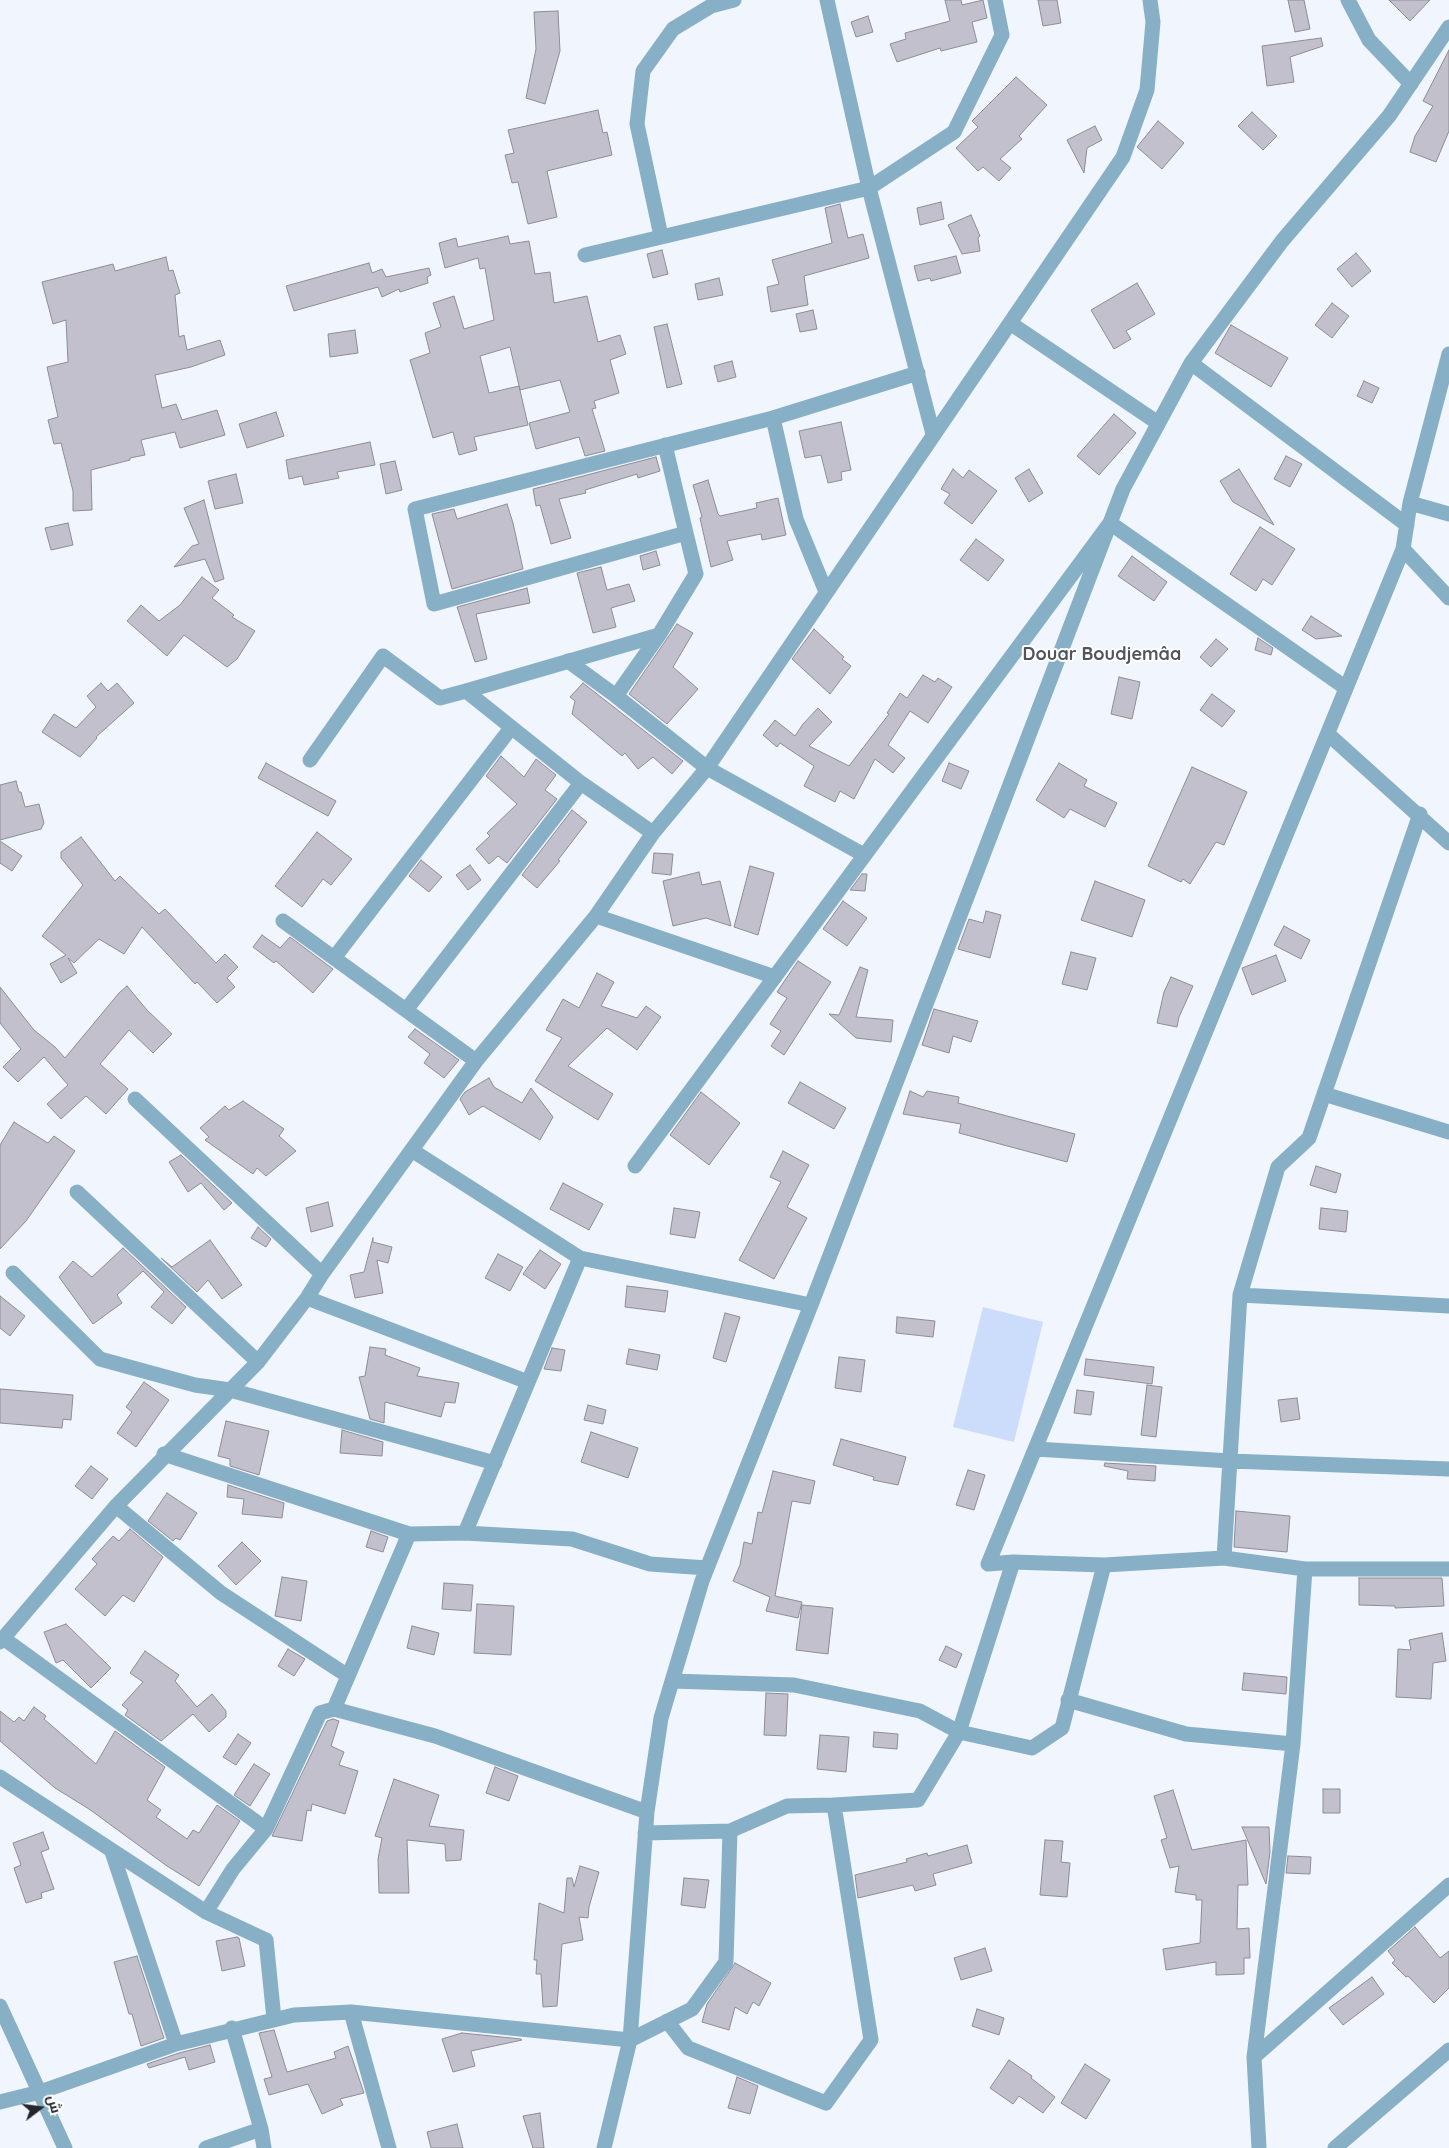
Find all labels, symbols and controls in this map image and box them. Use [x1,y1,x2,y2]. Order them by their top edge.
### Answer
district label: Douar Boudjemâa [1023,644,1181,666]
north arrow [15,2083,65,2133]
text: ش [43,2093,66,2115]

